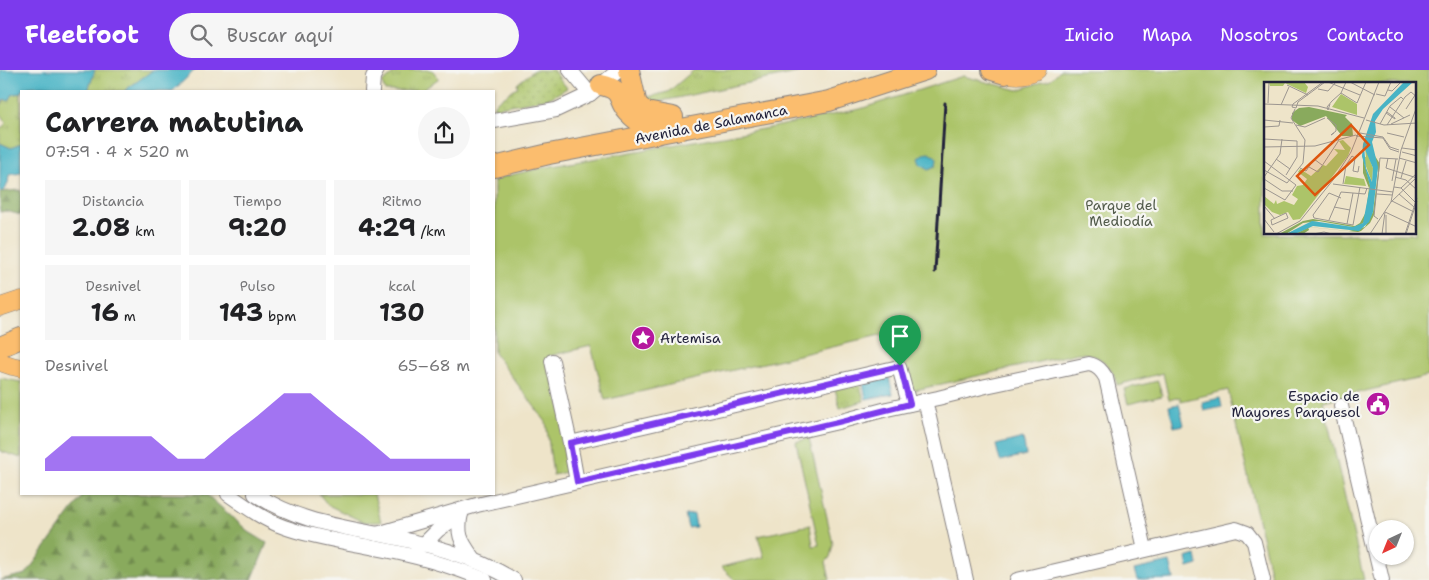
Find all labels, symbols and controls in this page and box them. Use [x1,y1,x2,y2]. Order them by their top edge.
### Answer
search box [169,13,519,58]
text: Fleetfoot [25,19,139,51]
icon: search [187,21,215,49]
text: Buscar aquí [227,23,333,48]
text: Inicio [1065,23,1114,47]
text: Mapa [1142,23,1192,47]
text: Nosotros [1220,23,1298,47]
text: Contacto [1326,23,1404,47]
inset map [1264,82,1416,235]
street label: Avenida de Salamanca [633,100,789,148]
text: Carrera matutina [45,103,303,141]
button: share [418,107,470,159]
text: 07:59 · 4 × 520 m [45,141,189,162]
text: Distancia [82,192,144,210]
text: Tiempo [233,192,282,210]
text: Ritmo [382,192,422,210]
park label: Parque del Mediodía [1085,196,1157,230]
text: 2.08 [72,210,130,244]
text: 9:20 [228,210,287,244]
text: 4:29 [358,210,416,244]
text: km [130,222,155,240]
text: /km [416,222,446,240]
text: Desnivel [86,277,141,295]
text: Pulso [240,277,275,295]
text: kcal [388,277,415,295]
text: 16 [91,295,119,329]
text: 143 [219,295,263,329]
text: 130 [379,295,425,329]
text: m [119,307,136,325]
text: bpm [263,307,296,325]
pin [879,315,921,366]
icon: arrive [886,322,914,350]
place icon: Artemisa [630,325,656,351]
place label: Artemisa [660,329,721,347]
text: Desnivel [45,355,108,376]
text: 65–68 m [397,355,470,376]
place label: Espacio de Mayores Parquesol [1232,387,1361,421]
public building icon: Espacio de Mayores Parquesol [1365,391,1391,417]
north arrow [1369,520,1414,565]
map controls [1369,520,1414,565]

